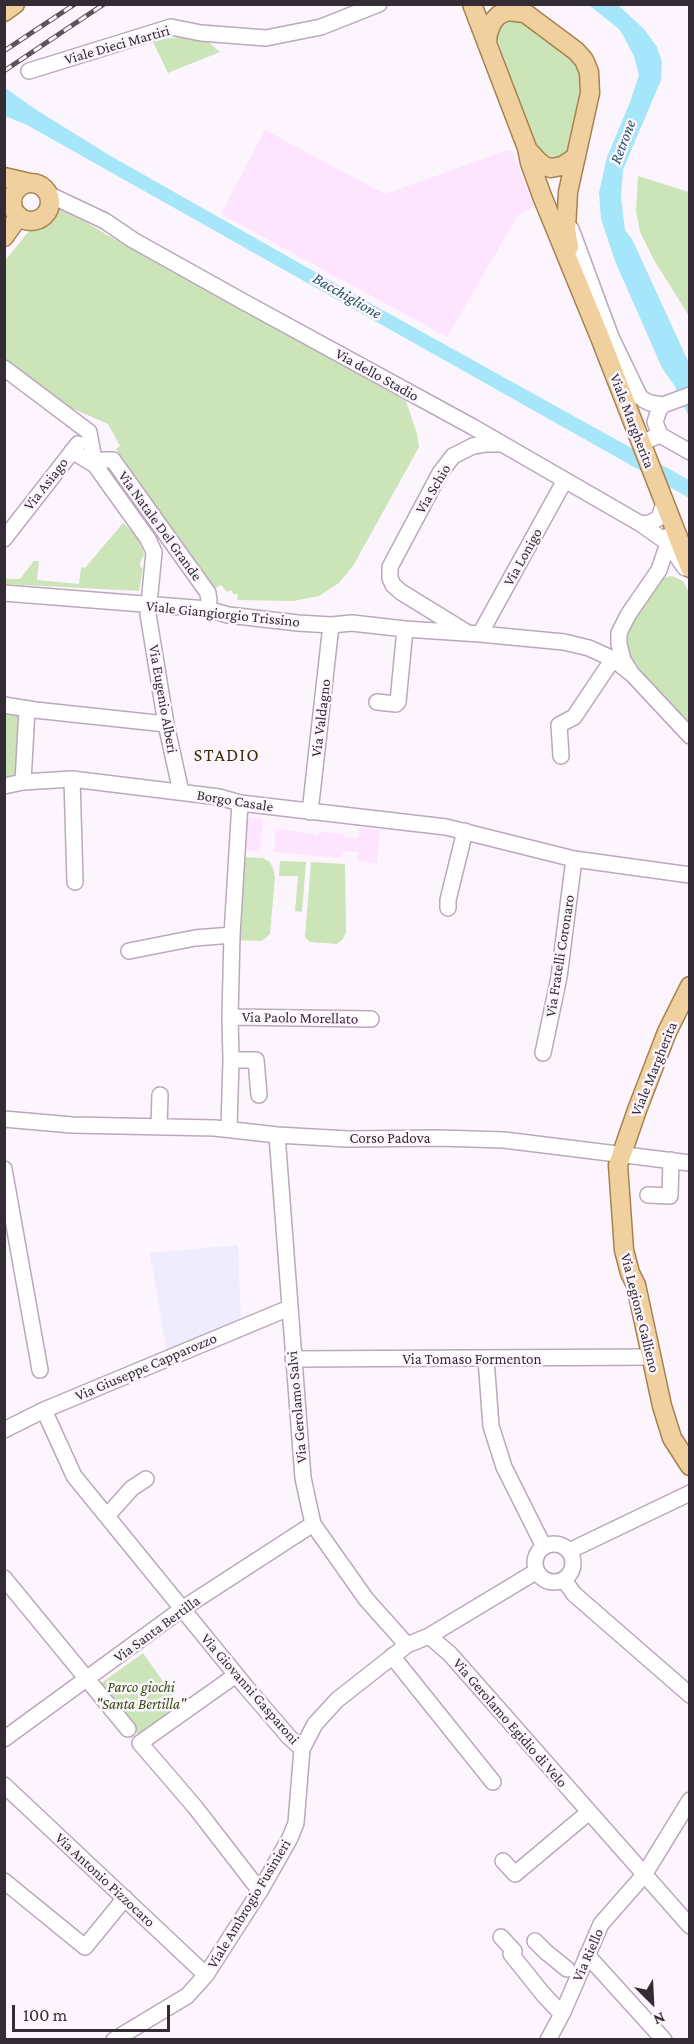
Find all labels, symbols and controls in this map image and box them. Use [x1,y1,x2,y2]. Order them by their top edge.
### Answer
street label: Viale Dieci Martiri [62,21,172,69]
water label: Retrone [606,117,640,167]
water label: Bacchiglione [309,269,385,323]
street label: Via dello Stadio [332,345,422,405]
street label: Viale Margherita [606,371,658,471]
street label: Via Asiago [20,454,72,514]
street label: Via Schio [411,461,455,517]
street label: Via Natale Del Grande [114,468,206,584]
street label: Via Lonigo [500,525,546,589]
street label: Viale Giangiorgio Trissino [145,597,301,631]
street label: Via Eugenio Alberi [145,643,181,755]
street label: Via Valdagno [307,678,335,758]
district label: STADIO [194,744,260,766]
street label: Borgo Casale [195,786,275,816]
street label: Via Fratelli Coronaro [541,894,579,1018]
street label: Via Paolo Morellato [242,1008,358,1028]
street label: Viale Margherita [627,1019,681,1119]
street label: Corso Padova [350,1129,430,1147]
street label: Via Legione Gallieno [616,1251,664,1375]
street label: Via Giuseppe Capparozzo [73,1329,219,1405]
street label: Via Gerolamo Salvi [283,1350,311,1464]
street label: Via Tomaso Formenton [402,1350,542,1368]
street label: Via Santa Bertilla [110,1592,204,1666]
street label: Via Giovanni Gasparoni [197,1630,303,1748]
street label: Via Gerolamo Egidio di Velo [449,1655,571,1791]
park label: Parco giochi "Santa Bertilla" [96,1678,186,1713]
street label: Via Antonio Pizzocaro [51,1829,159,1931]
street label: Viale Ambrogio Fusinieri [203,1836,295,1972]
street label: Via Riello [568,1926,608,1984]
north arrow [622,1972,682,2032]
scale bar [15,1993,172,2031]
text: 100 m [23,2005,67,2025]
text: N [651,2009,668,2029]

